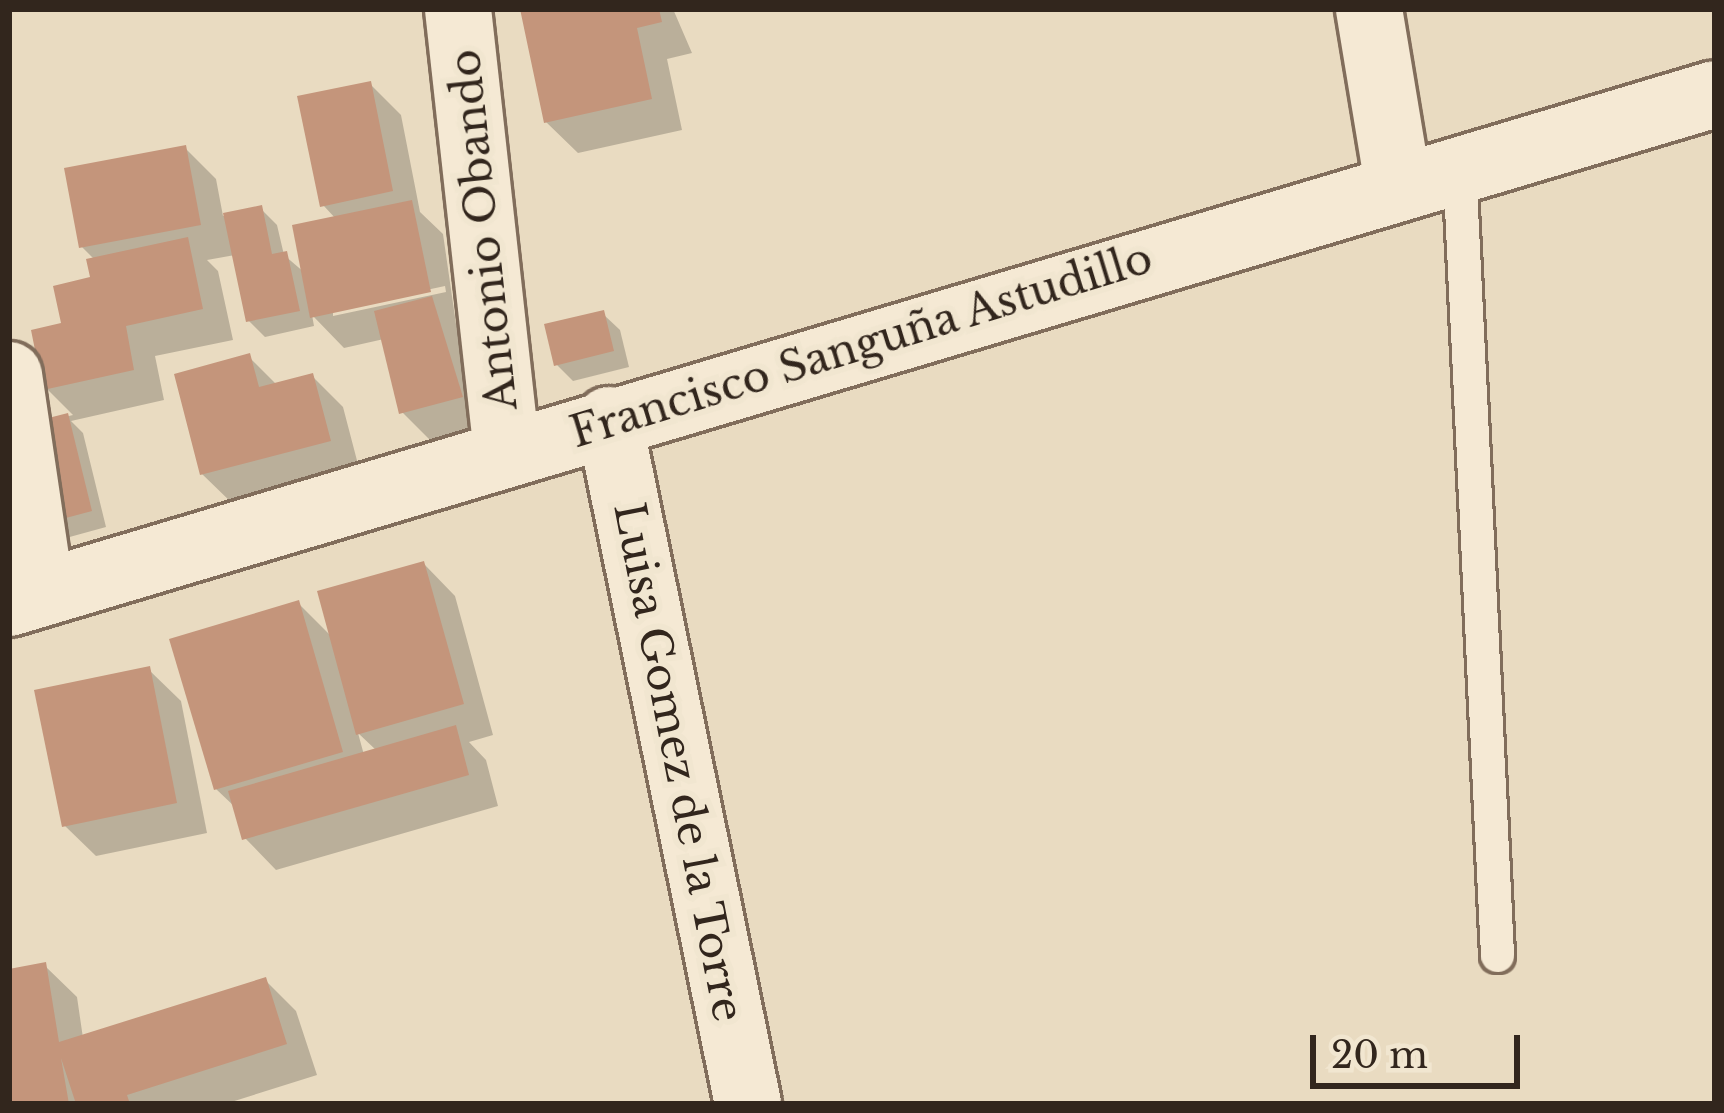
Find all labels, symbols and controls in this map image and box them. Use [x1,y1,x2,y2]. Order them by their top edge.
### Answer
street label: Antonio Obando [439,47,527,413]
street label: Francisco Sanguña Astudillo [563,232,1159,458]
street label: Luisa Gomez de la Torre [604,497,754,1027]
scale bar [1316,1011,1526,1085]
text: 20 m [1331,1033,1428,1078]

